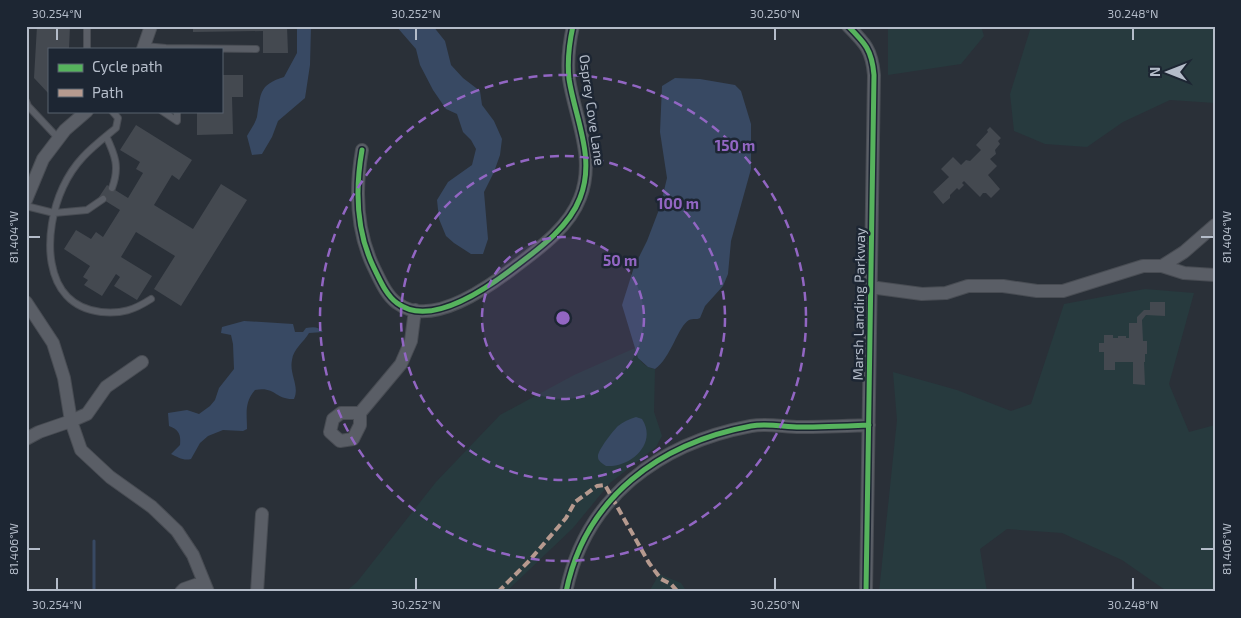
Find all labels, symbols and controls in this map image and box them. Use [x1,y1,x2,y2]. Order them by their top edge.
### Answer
text: 30.254°N [32,6,82,20]
text: 30.252°N [391,6,441,20]
text: 30.250°N [750,6,800,20]
text: 30.248°N [1108,6,1158,20]
legend [48,48,222,112]
north arrow [1144,48,1194,98]
street label: Osprey Cove Lane [576,53,609,167]
text: Cycle path [92,57,163,75]
text: N [1146,67,1163,77]
text: Path [92,83,123,101]
text: 150 m [715,136,755,154]
text: 100 m [657,194,699,212]
text: 81.404°W [6,211,20,263]
text: 81.404°W [1219,211,1233,263]
street label: Marsh Landing Parkway [849,227,868,381]
text: 50 m [603,251,637,269]
centre of rings [554,309,572,327]
text: 81.406°W [6,523,20,575]
text: 81.406°W [1219,523,1233,575]
text: 30.254°N [32,597,82,611]
text: 30.252°N [391,597,441,611]
text: 30.250°N [750,597,800,611]
text: 30.248°N [1108,597,1158,611]

